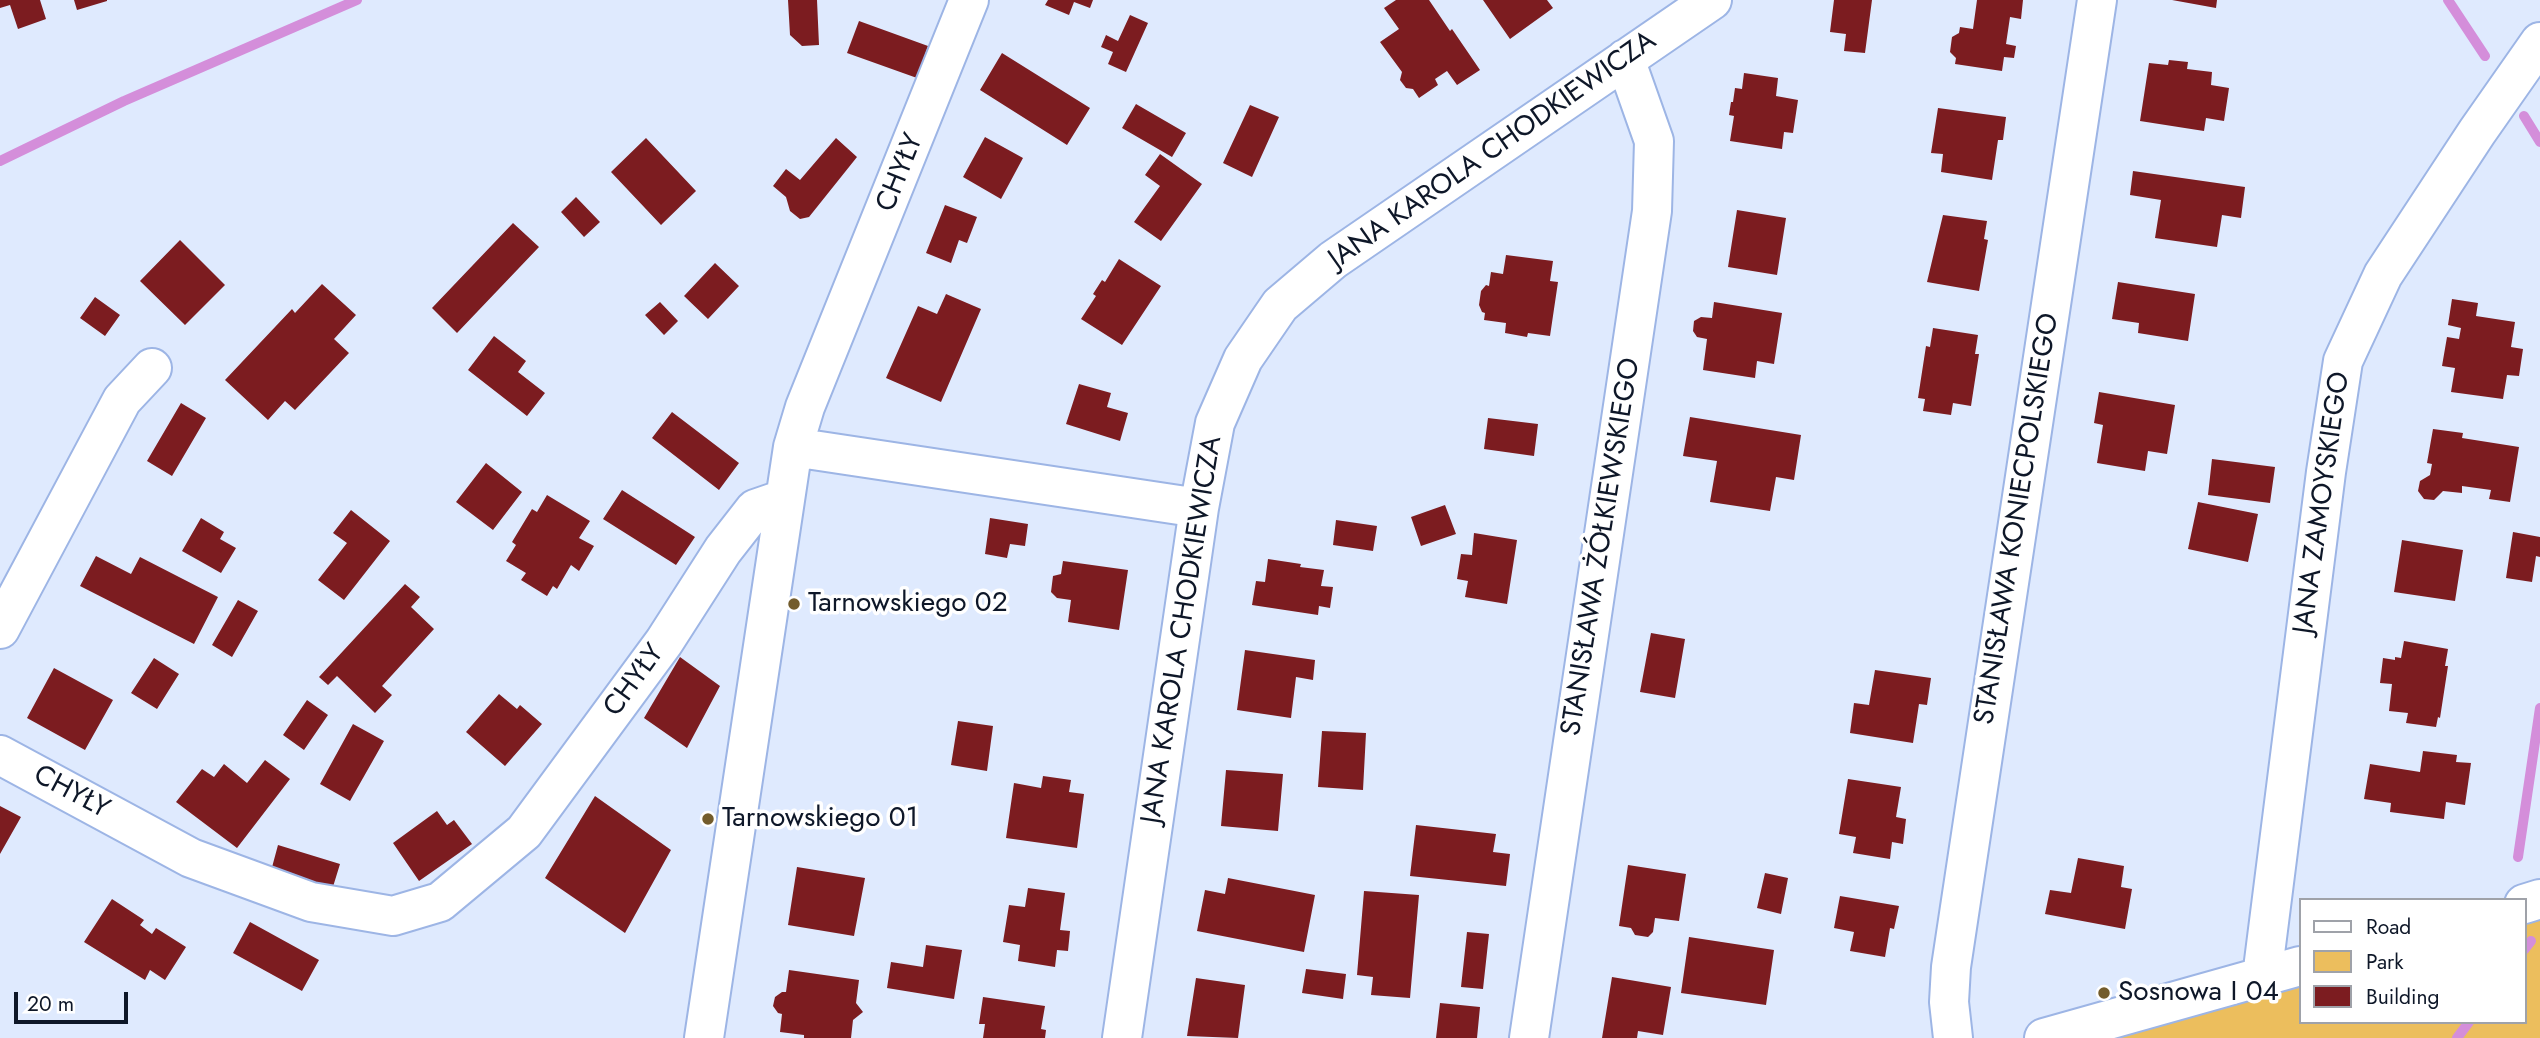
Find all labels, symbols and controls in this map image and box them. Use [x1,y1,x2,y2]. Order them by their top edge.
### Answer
street label: JANA KAROLA CHODKIEWICZA [1323,25,1663,277]
street label: CHYŁY [870,129,932,217]
street label: STANISŁAWA KONIECPOLSKIEGO [1969,311,2067,727]
street label: STANISŁAWA ŻÓŁKIEWSKIEGO [1556,356,1648,738]
street label: JANA ZAMOYSKIEGO [2288,370,2358,636]
street label: JANA KAROLA CHODKIEWICZA [1136,434,1230,826]
place label: Tarnowskiego 02 [808,587,1008,621]
marker: Tarnowskiego 02 [786,596,802,612]
street label: CHYŁY [598,638,672,724]
street label: CHYŁY [27,759,115,827]
place label: Tarnowskiego 01 [722,802,918,836]
marker: Tarnowskiego 01 [700,811,716,827]
legend [2298,898,2526,1024]
text: Road [2366,912,2411,942]
text: Park [2366,947,2403,977]
place label: Sosnowa I 04 [2118,976,2279,1010]
scale bar [18,978,131,1022]
text: Building [2366,982,2439,1012]
marker: Sosnowa I 04 [2096,985,2112,1001]
text: 20 m [27,989,74,1019]

